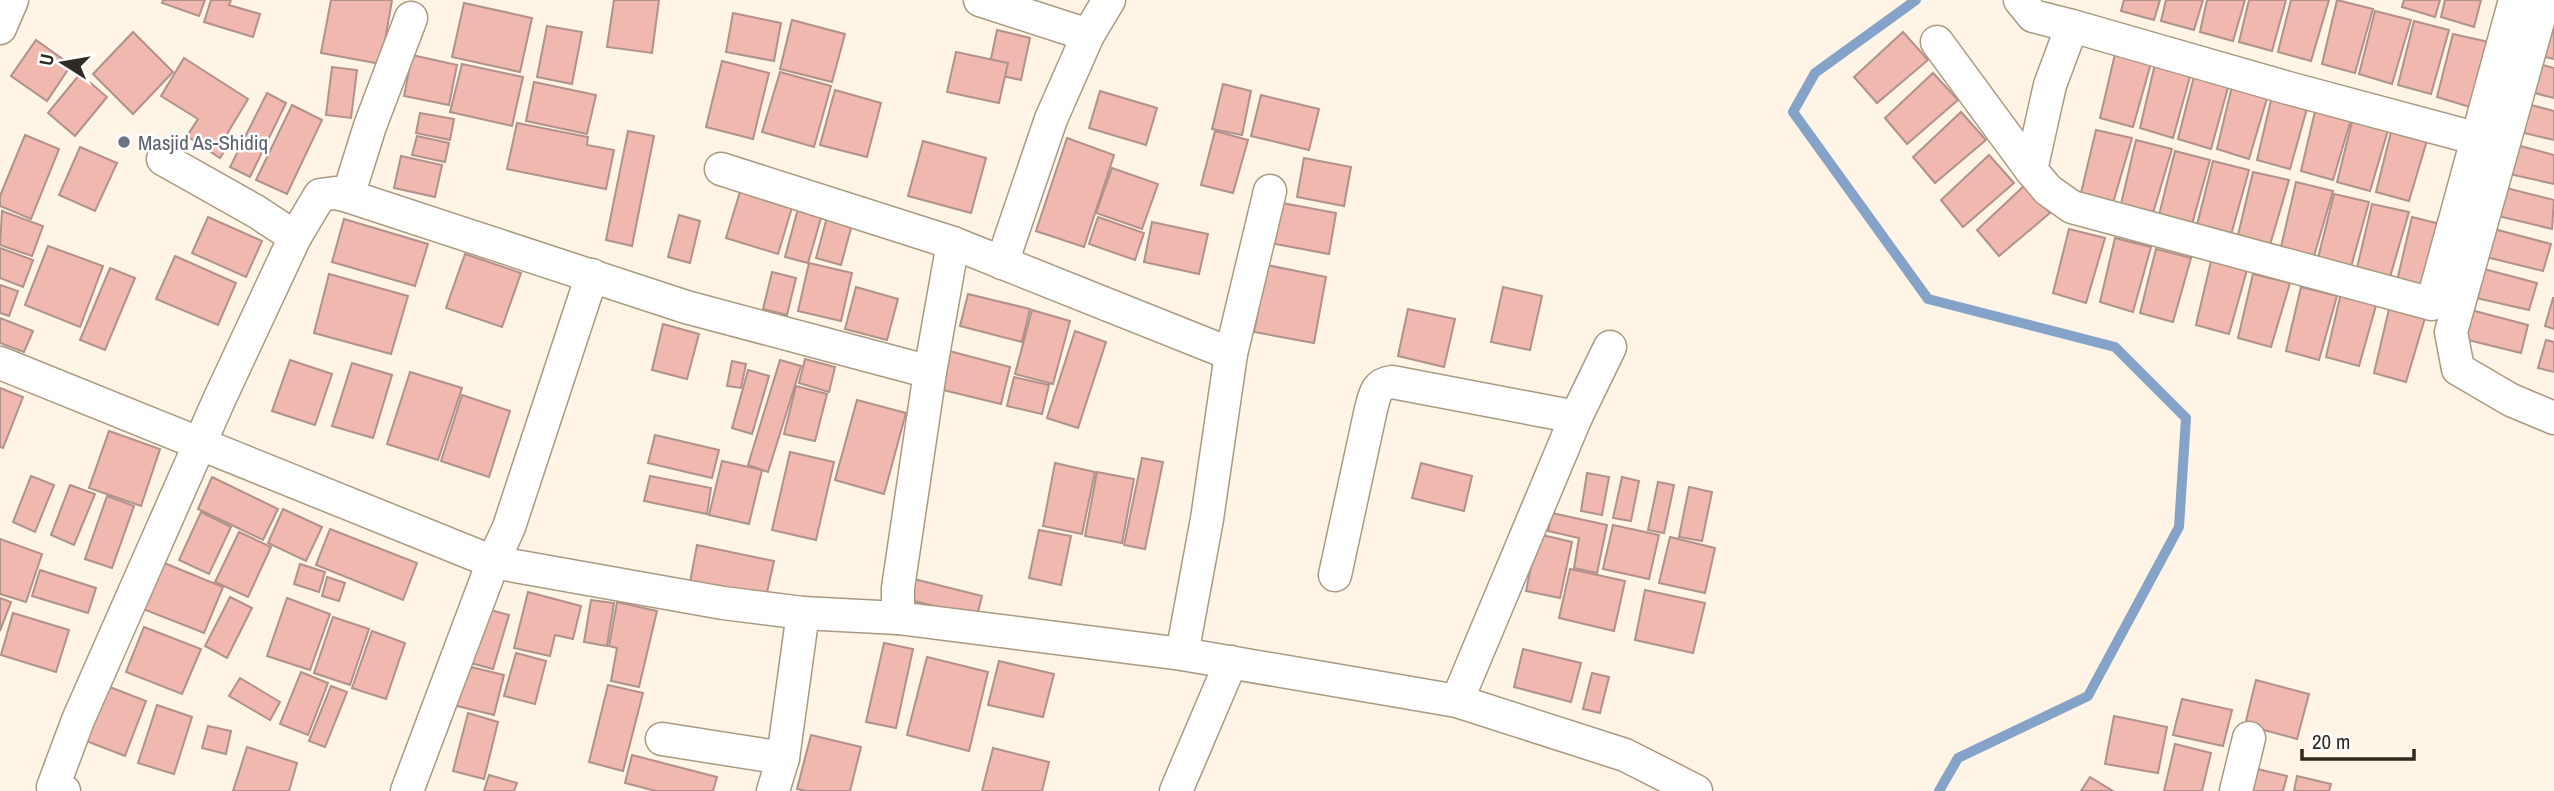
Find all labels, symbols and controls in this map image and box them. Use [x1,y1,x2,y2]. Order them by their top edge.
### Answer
north arrow [28,28,98,98]
text: U [32,52,60,68]
place label: Masjid As-Shidiq [138,128,268,157]
marker: Masjid As-Shidiq [116,134,132,150]
scale bar [2302,718,2414,762]
text: 20 m [2312,727,2350,756]

